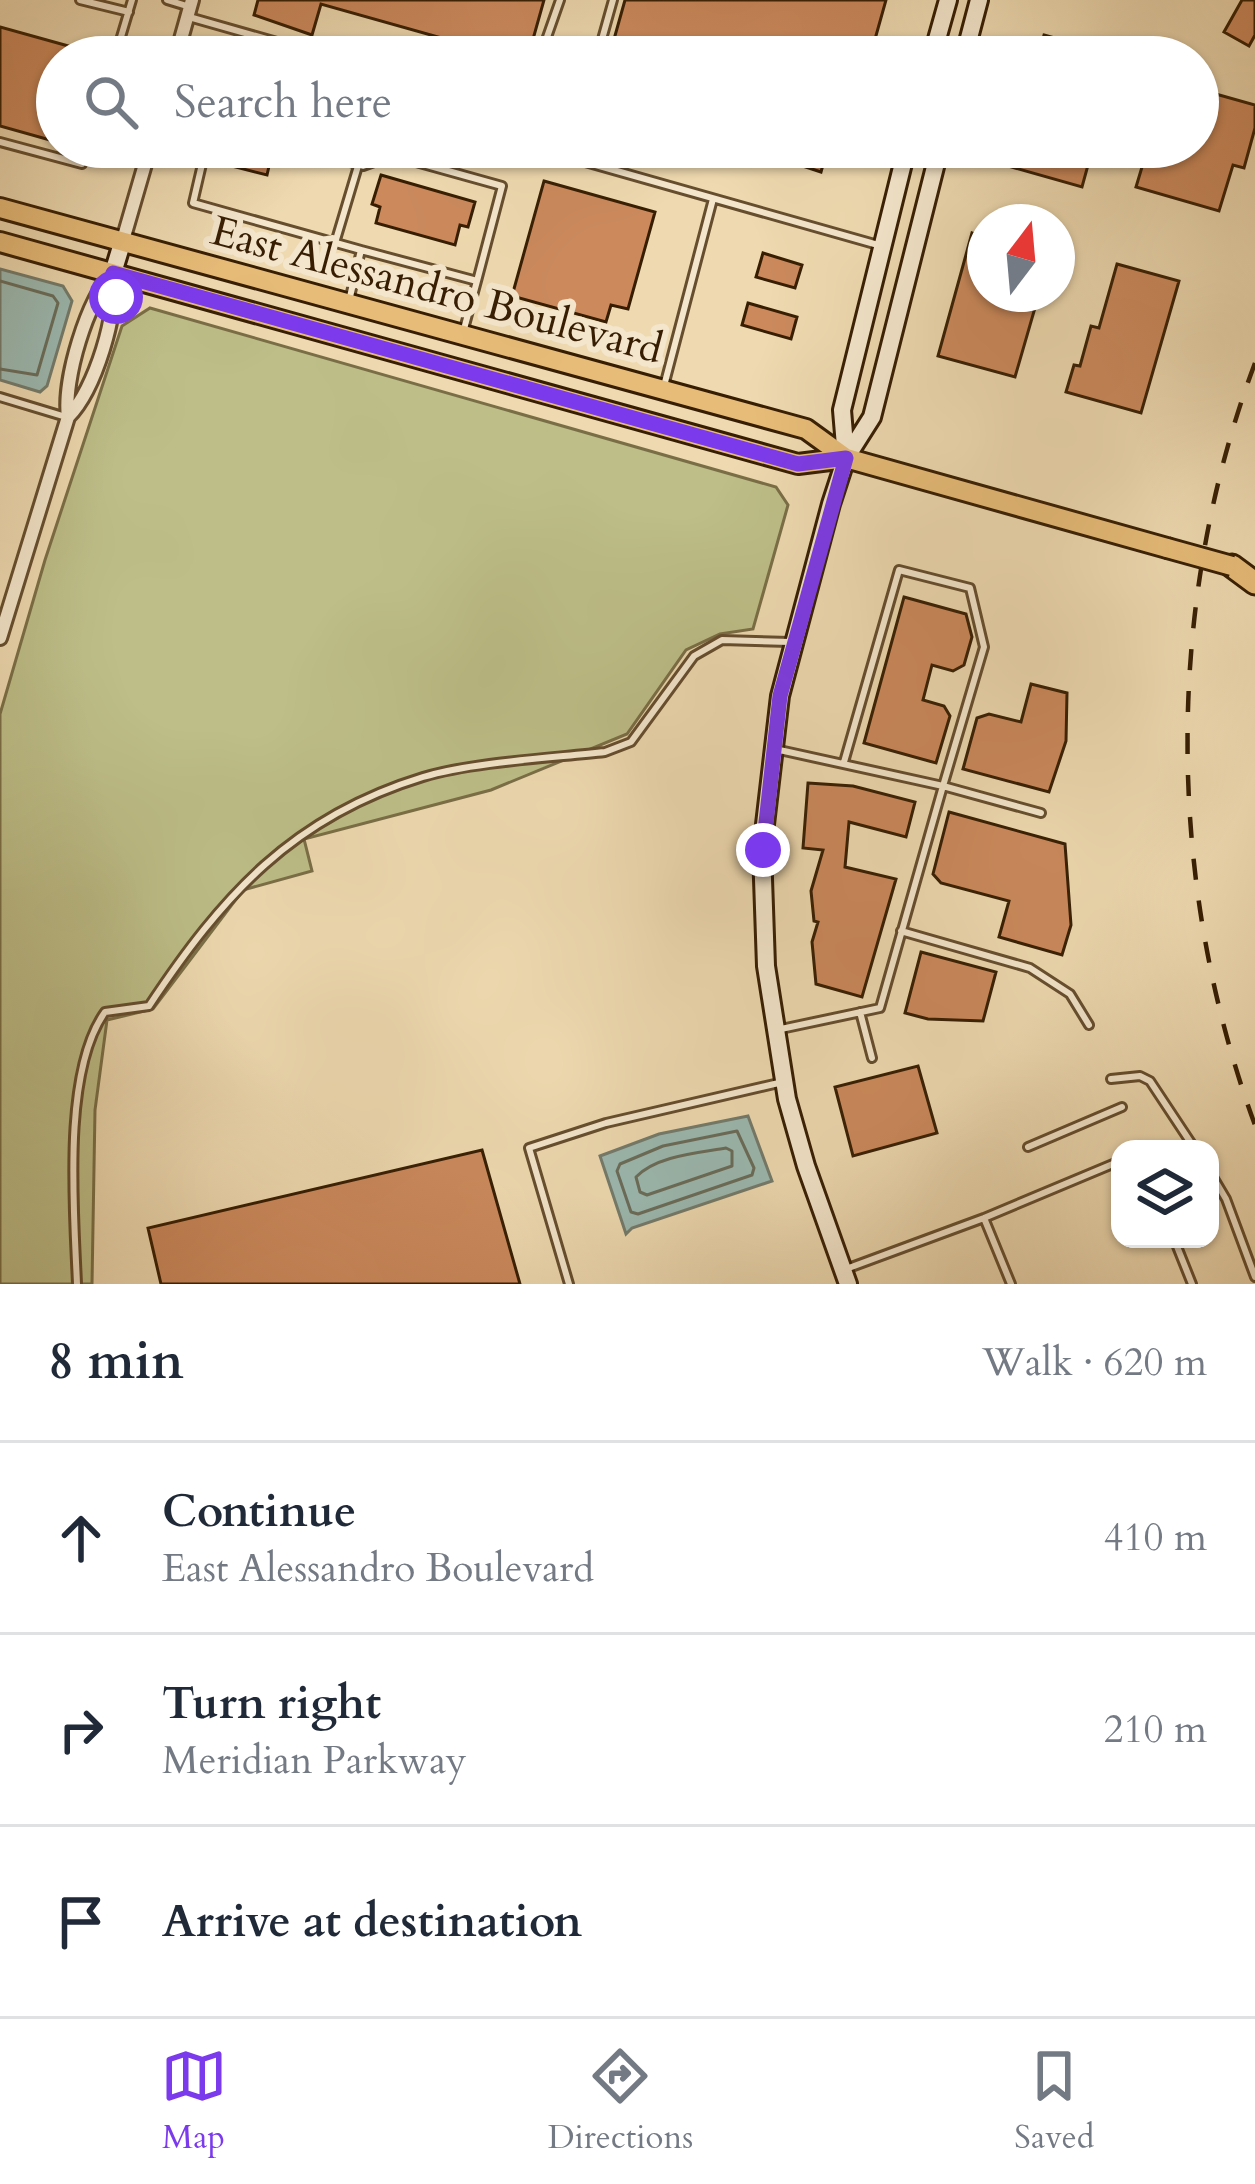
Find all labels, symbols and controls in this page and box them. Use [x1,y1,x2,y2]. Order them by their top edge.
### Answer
search box [36,36,1219,168]
icon: search [78,69,144,135]
text: Search here [174,72,392,133]
street label: East Alessandro Boulevard [205,202,669,378]
north arrow [967,204,1075,312]
route start [89,270,143,324]
route end [736,823,790,877]
map controls [1111,1140,1219,1248]
button: layers [1111,1140,1219,1248]
text: 8 min [48,1327,184,1397]
text: Walk · 620 m [982,1336,1207,1389]
text: Continue [162,1481,356,1542]
icon: ahead [48,1505,114,1571]
text: 410 m [1104,1511,1207,1564]
text: East Alessandro Boulevard [162,1542,594,1595]
text: Turn right [162,1673,381,1734]
icon: right [48,1697,114,1763]
text: 210 m [1104,1703,1207,1756]
text: Meridian Parkway [162,1734,467,1787]
icon: arrive [48,1889,114,1955]
text: Arrive at destination [162,1891,582,1952]
tab: Map [161,2043,227,2160]
tab: Directions [548,2043,693,2160]
tab: Saved [1014,2043,1094,2160]

